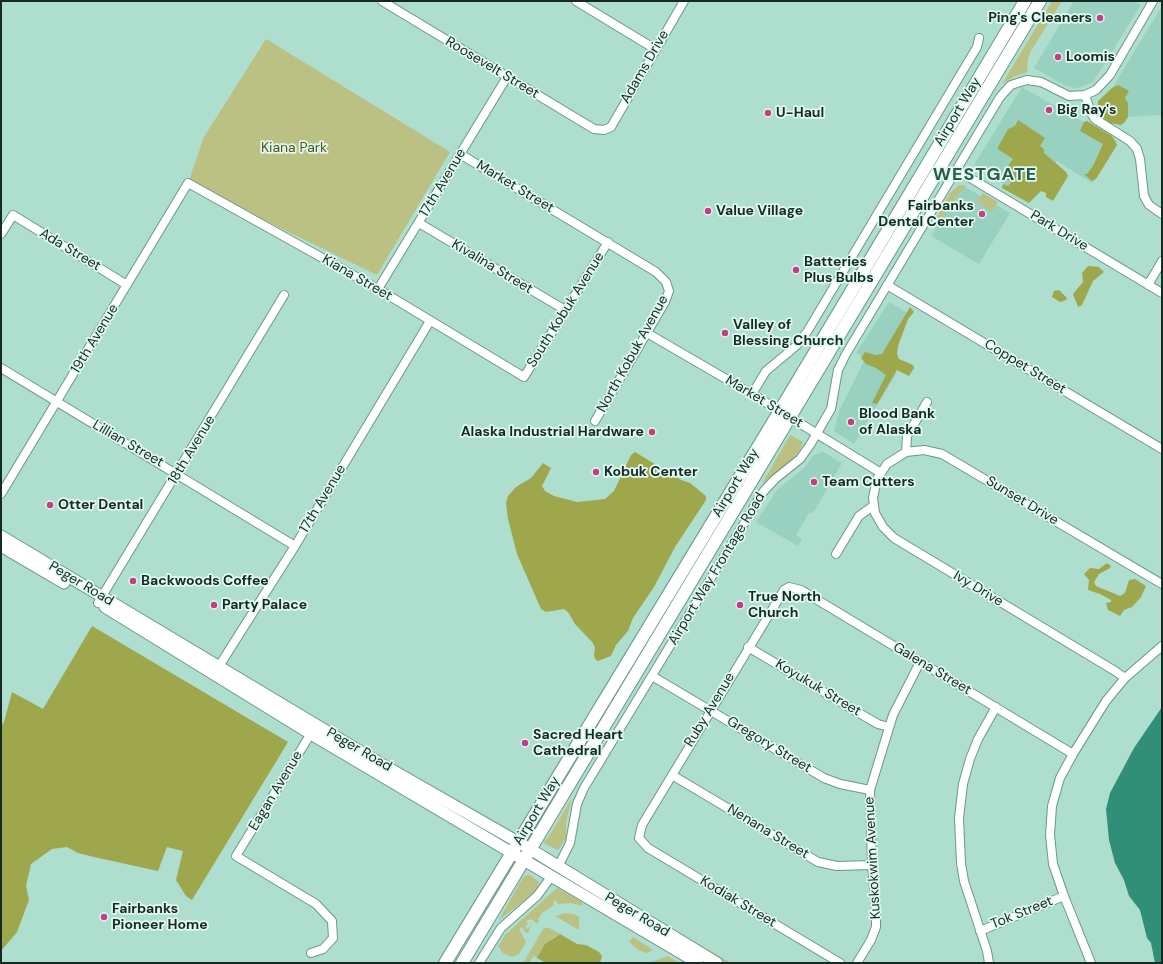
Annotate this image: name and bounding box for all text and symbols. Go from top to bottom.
place label: Ping's Cleaners [988,10,1092,26]
marker: Ping's Cleaners [1095,13,1105,23]
street label: Adams Drive [617,27,673,107]
street label: Roosevelt Street [442,33,542,103]
place label: Loomis [1066,49,1115,65]
marker: Loomis [1053,52,1063,62]
street label: Airport Way [931,75,985,149]
place label: Big Ray's [1057,102,1117,118]
place label: U-Haul [776,105,824,121]
marker: Big Ray's [1044,105,1054,115]
marker: U-Haul [763,108,773,118]
park label: Kiana Park [261,140,327,156]
street label: 17th Avenue [416,146,470,220]
street label: Market Street [473,157,557,217]
district label: WESTGATE [933,164,1037,186]
place label: Fairbanks Dental Center [878,198,974,230]
place label: Value Village [716,203,803,219]
marker: Value Village [703,206,713,216]
street label: Park Drive [1027,207,1091,255]
marker: Fairbanks Dental Center [977,209,987,219]
street label: Ada Street [36,225,104,275]
street label: Kivalina Street [448,236,536,298]
street label: South Kobuk Avenue [524,249,608,371]
street label: Kiana Street [319,251,395,305]
place label: Batteries Plus Bulbs [804,254,874,286]
marker: Batteries Plus Bulbs [791,265,801,275]
street label: North Kobuk Avenue [594,292,672,416]
street label: 19th Avenue [68,301,122,377]
place label: Valley of Blessing Church [733,317,843,350]
marker: Valley of Blessing Church [720,328,730,338]
street label: Coppet Street [981,336,1069,398]
street label: Market Street [722,372,806,432]
place label: Blood Bank of Alaska [859,406,935,438]
street label: 18th Avenue [165,412,219,488]
street label: Lillian Street [89,417,167,471]
marker: Blood Bank of Alaska [846,417,856,427]
place label: Alaska Industrial Hardware [461,424,644,440]
marker: Alaska Industrial Hardware [647,427,657,437]
street label: Airport Way [709,446,763,520]
street label: 17th Avenue [296,462,350,536]
place label: Kobuk Center [604,464,698,480]
marker: Kobuk Center [591,467,601,477]
street label: Sunset Drive [983,473,1061,529]
place label: Team Cutters [822,474,915,490]
marker: Team Cutters [809,477,819,487]
street label: Airport Way Frontage Road [665,490,769,648]
place label: Otter Dental [58,497,143,513]
marker: Otter Dental [45,500,55,510]
street label: Peger Road [46,558,116,610]
street label: Ivy Drive [950,568,1006,610]
place label: Backwoods Coffee [141,573,269,589]
marker: Backwoods Coffee [128,576,138,586]
place label: True North Church [748,589,821,622]
place label: Party Palace [222,597,307,613]
marker: Party Palace [209,600,219,610]
marker: True North Church [735,600,745,610]
street label: Galena Street [890,639,974,699]
street label: Koyukuk Street [772,656,864,720]
street label: Ruby Avenue [681,670,739,750]
street label: Gregory Street [724,713,814,777]
street label: Peger Road [323,725,395,775]
place label: Sacred Heart Cathedral [533,727,623,760]
marker: Sacred Heart Cathedral [520,738,530,748]
street label: Eagan Avenue [246,748,306,834]
street label: Airport Way [510,774,564,848]
street label: Kuskokwim Avenue [861,796,885,920]
street label: Nenana Street [724,801,812,863]
street label: Kodiak Street [697,873,779,931]
street label: Peger Road [602,889,672,941]
street label: Tok Street [989,893,1055,933]
place label: Fairbanks Pioneer Home [112,901,208,934]
marker: Fairbanks Pioneer Home [99,912,109,922]

